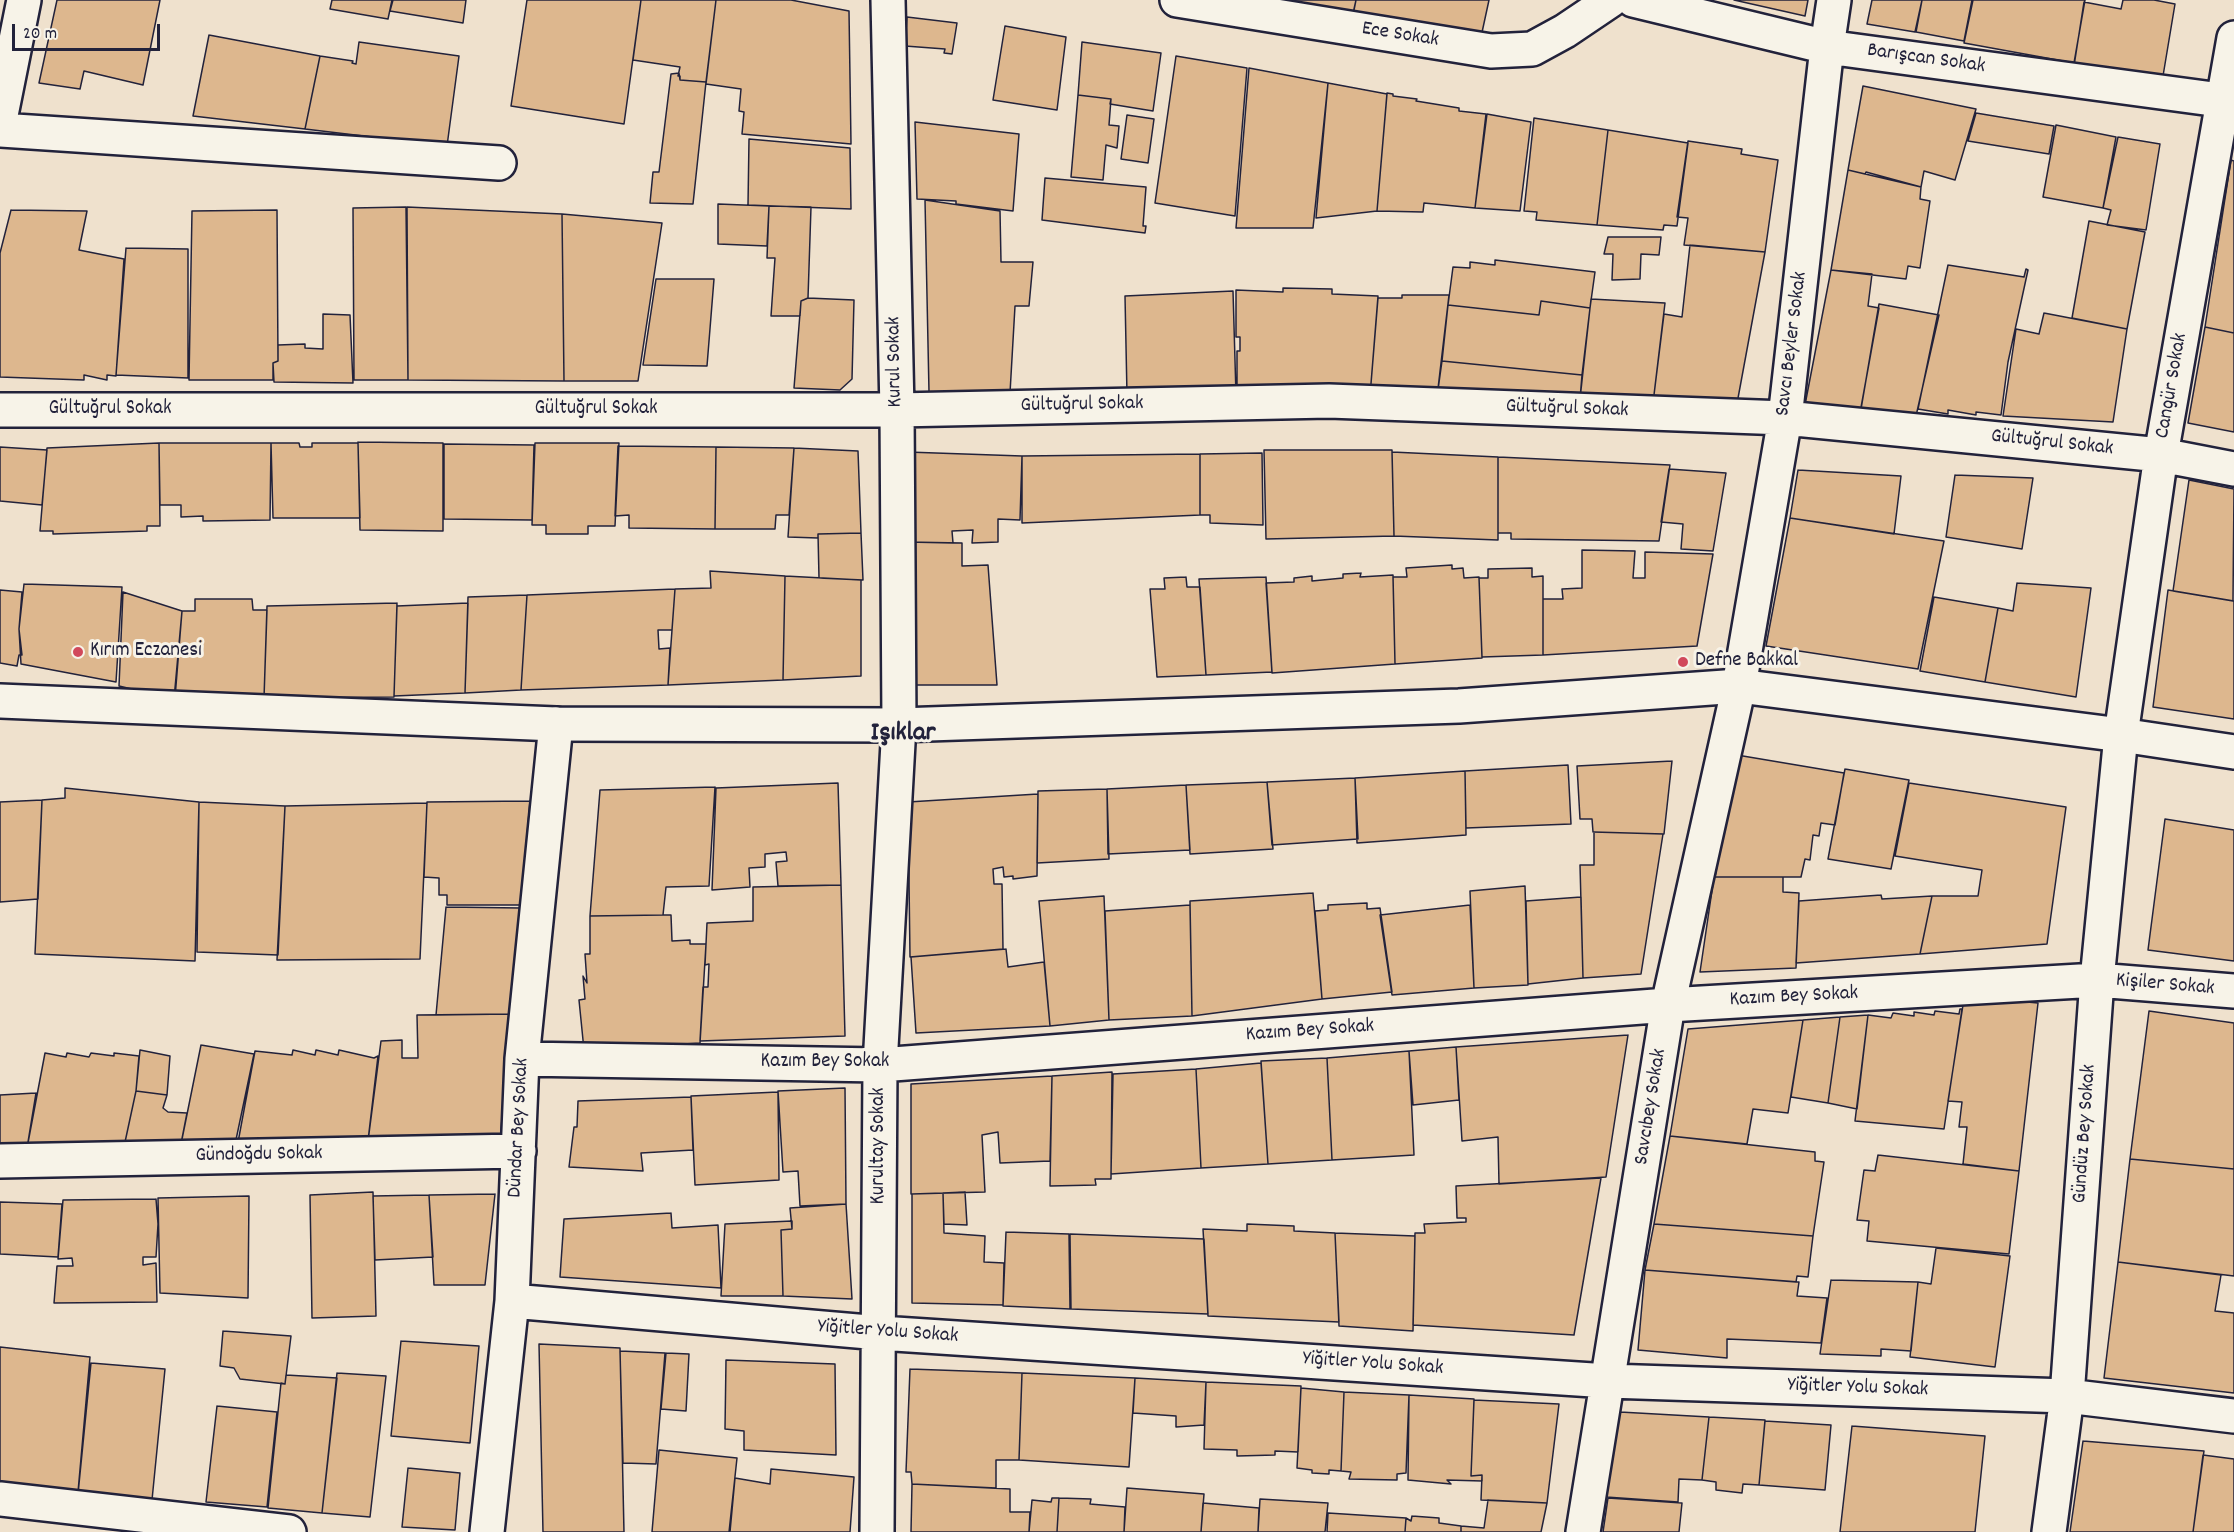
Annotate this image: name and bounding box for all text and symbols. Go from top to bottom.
scale bar [15,12,164,50]
street label: Ece Sokak [1360,17,1440,55]
text: 20 m [23,22,57,47]
street label: Barışcan Sokak [1865,39,1987,81]
street label: Savcı Beyler Sokak [1772,270,1814,418]
street label: Kurul Sokak [883,316,909,408]
street label: Cangür Sokak [2151,331,2195,441]
street label: Gültuğrul Sokak [1020,392,1144,420]
street label: Gültuğrul Sokak [1505,395,1629,425]
street label: Gültuğrul Sokak [49,397,171,423]
street label: Gültuğrul Sokak [535,397,657,423]
street label: Gültuğrul Sokak [1990,425,2114,463]
place label: Kırım Eczanesi [90,639,202,665]
marker: Kırım Eczanesi [71,645,85,659]
place label: Defne Bakkal [1695,649,1798,675]
marker: Defne Bakkal [1676,655,1690,669]
district label: Işıklar [870,719,936,751]
street label: Kişiler Sokak [2115,969,2215,1003]
street label: Kazım Bey Sokak [1729,982,1859,1014]
street label: Kazım Bey Sokak [1245,1015,1375,1049]
street label: Savcıbey Sokak [1630,1047,1674,1167]
street label: Kazım Bey Sokak [761,1050,889,1076]
street label: Dündar Bey Sokak [504,1057,536,1199]
street label: Gündüz Bey Sokak [2069,1064,2103,1204]
street label: Kurultay Sokak [867,1087,893,1205]
street label: Gündoğdu Sokak [195,1142,323,1170]
street label: Yiğitler Yolu Sokak [817,1316,959,1350]
street label: Yiğitler Yolu Sokak [1302,1348,1444,1382]
street label: Yiğitler Yolu Sokak [1787,1374,1929,1404]

